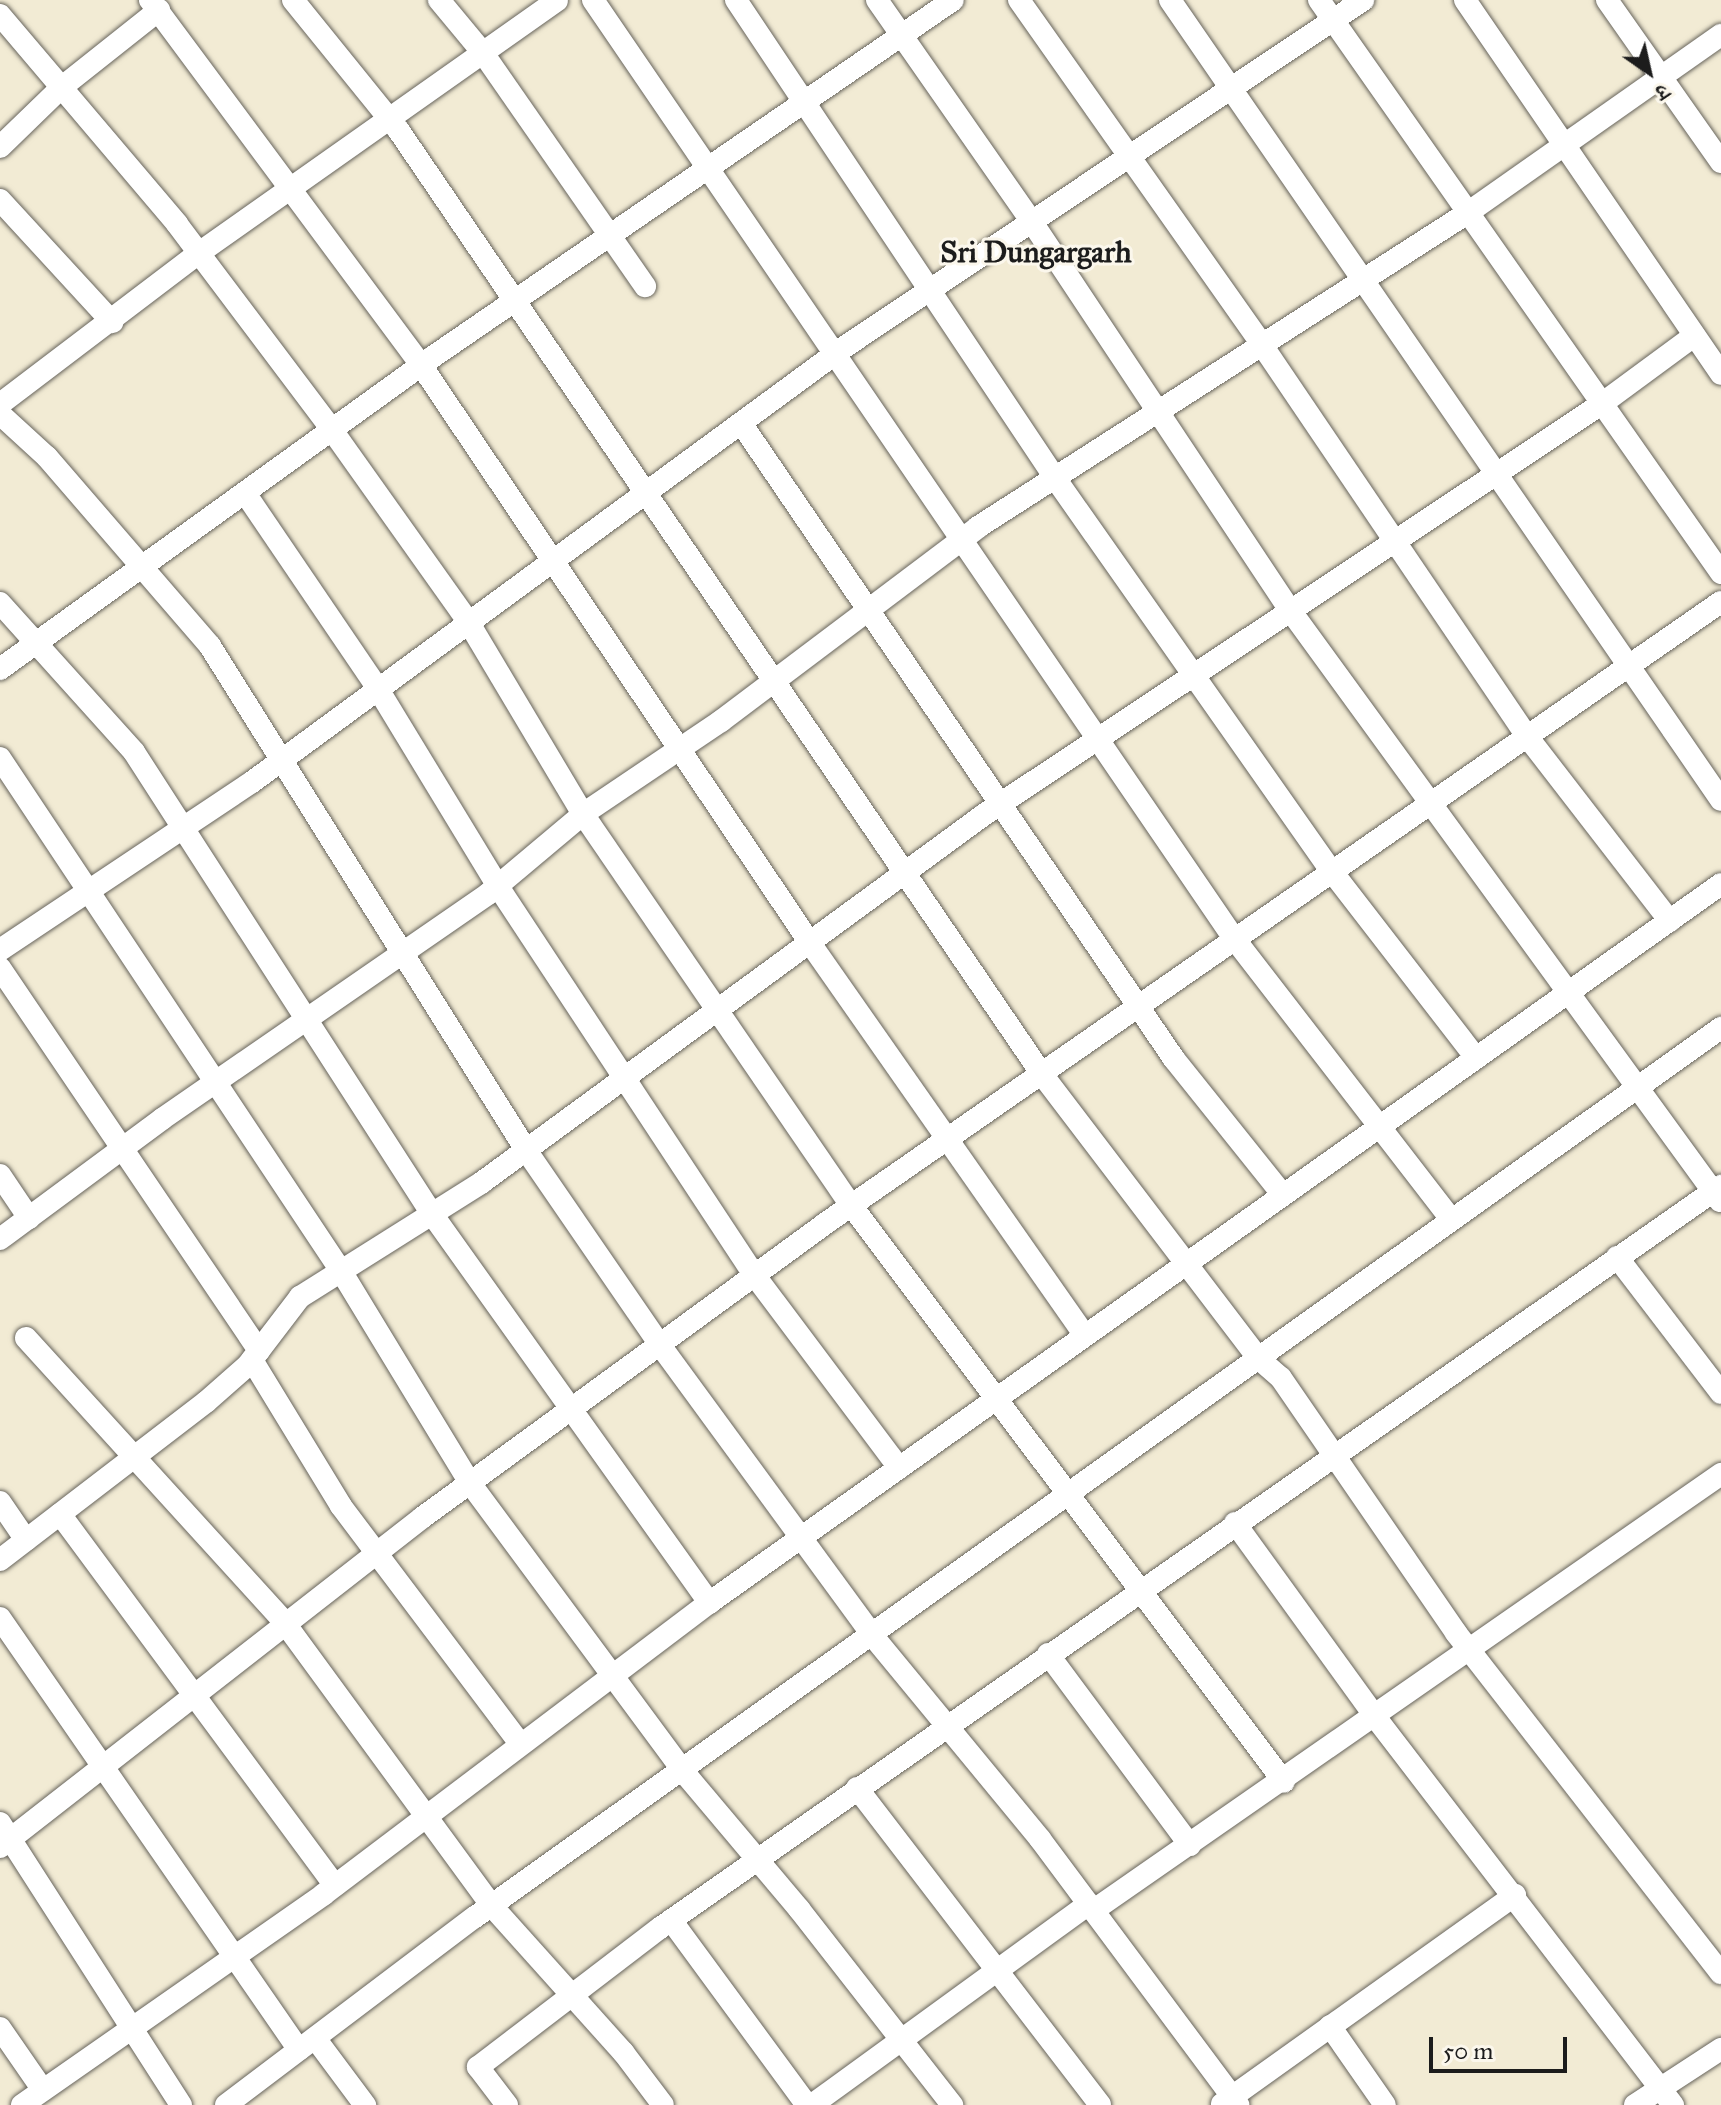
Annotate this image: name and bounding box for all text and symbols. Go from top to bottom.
north arrow [1609,32,1689,112]
text: उ [1651,78,1675,107]
district label: Sri Dungargarh [940,234,1132,270]
scale bar [1433,2021,1571,2071]
text: 50 m [1443,2036,1493,2066]

